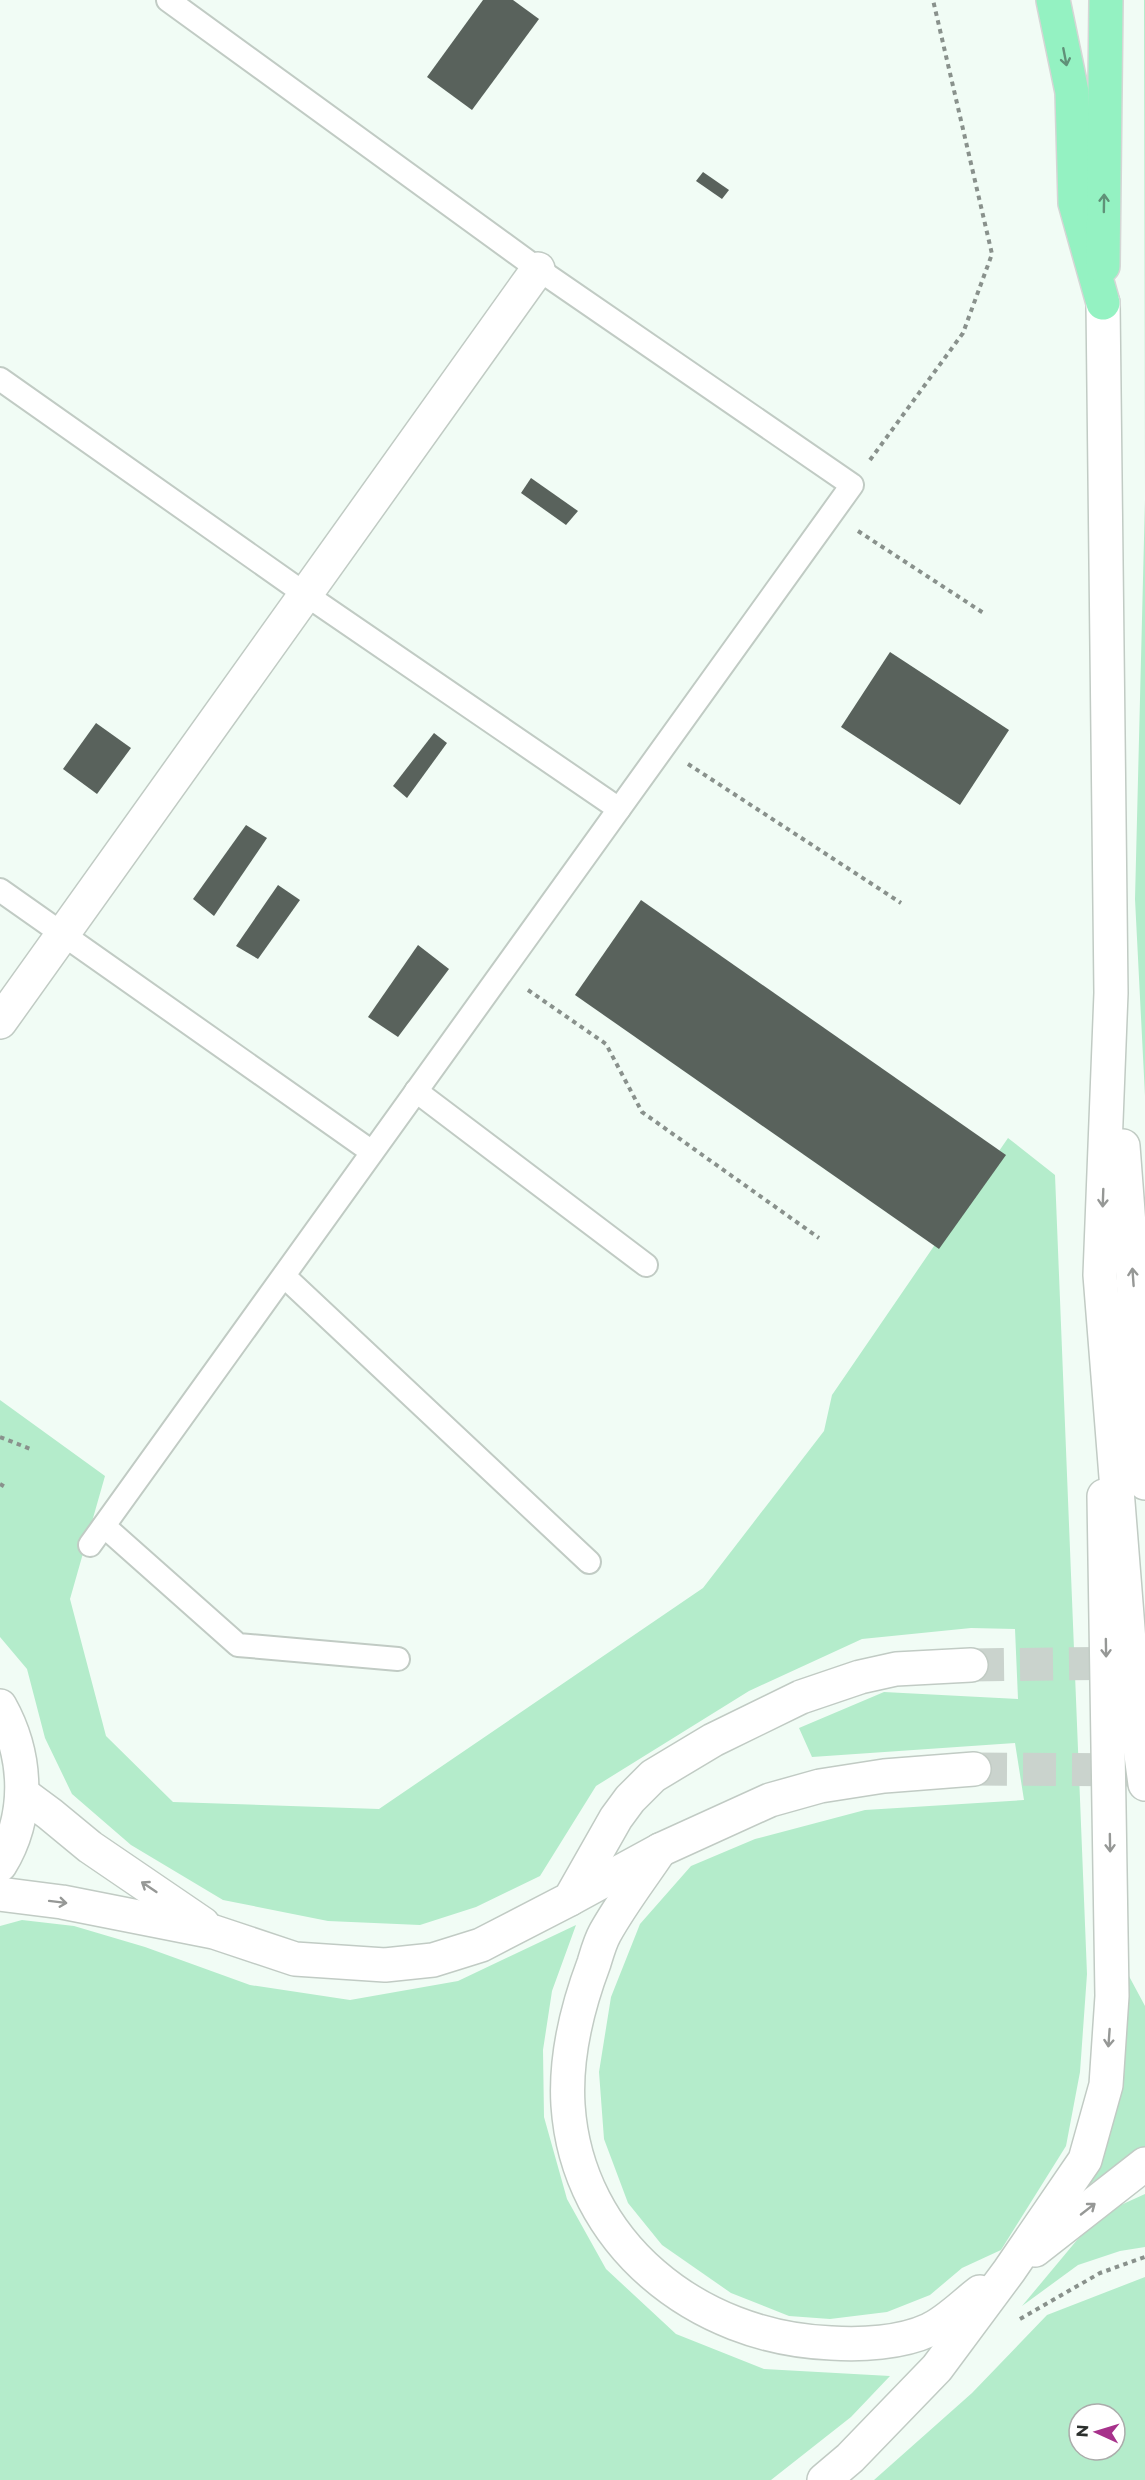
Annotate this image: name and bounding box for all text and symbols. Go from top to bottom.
one-way arrow [1060,47,1071,66]
one-way arrow [1098,193,1110,213]
one-way arrow [1098,1187,1109,1207]
one-way arrow [1128,1268,1139,1288]
one-way arrow [1101,1638,1112,1658]
one-way arrow [1104,1833,1116,1853]
one-way arrow [141,1881,157,1893]
one-way arrow [47,1896,67,1907]
one-way arrow [1103,2028,1114,2048]
one-way arrow [1080,2203,1096,2216]
north arrow [1067,2402,1127,2462]
text: N [1073,2424,1092,2438]

